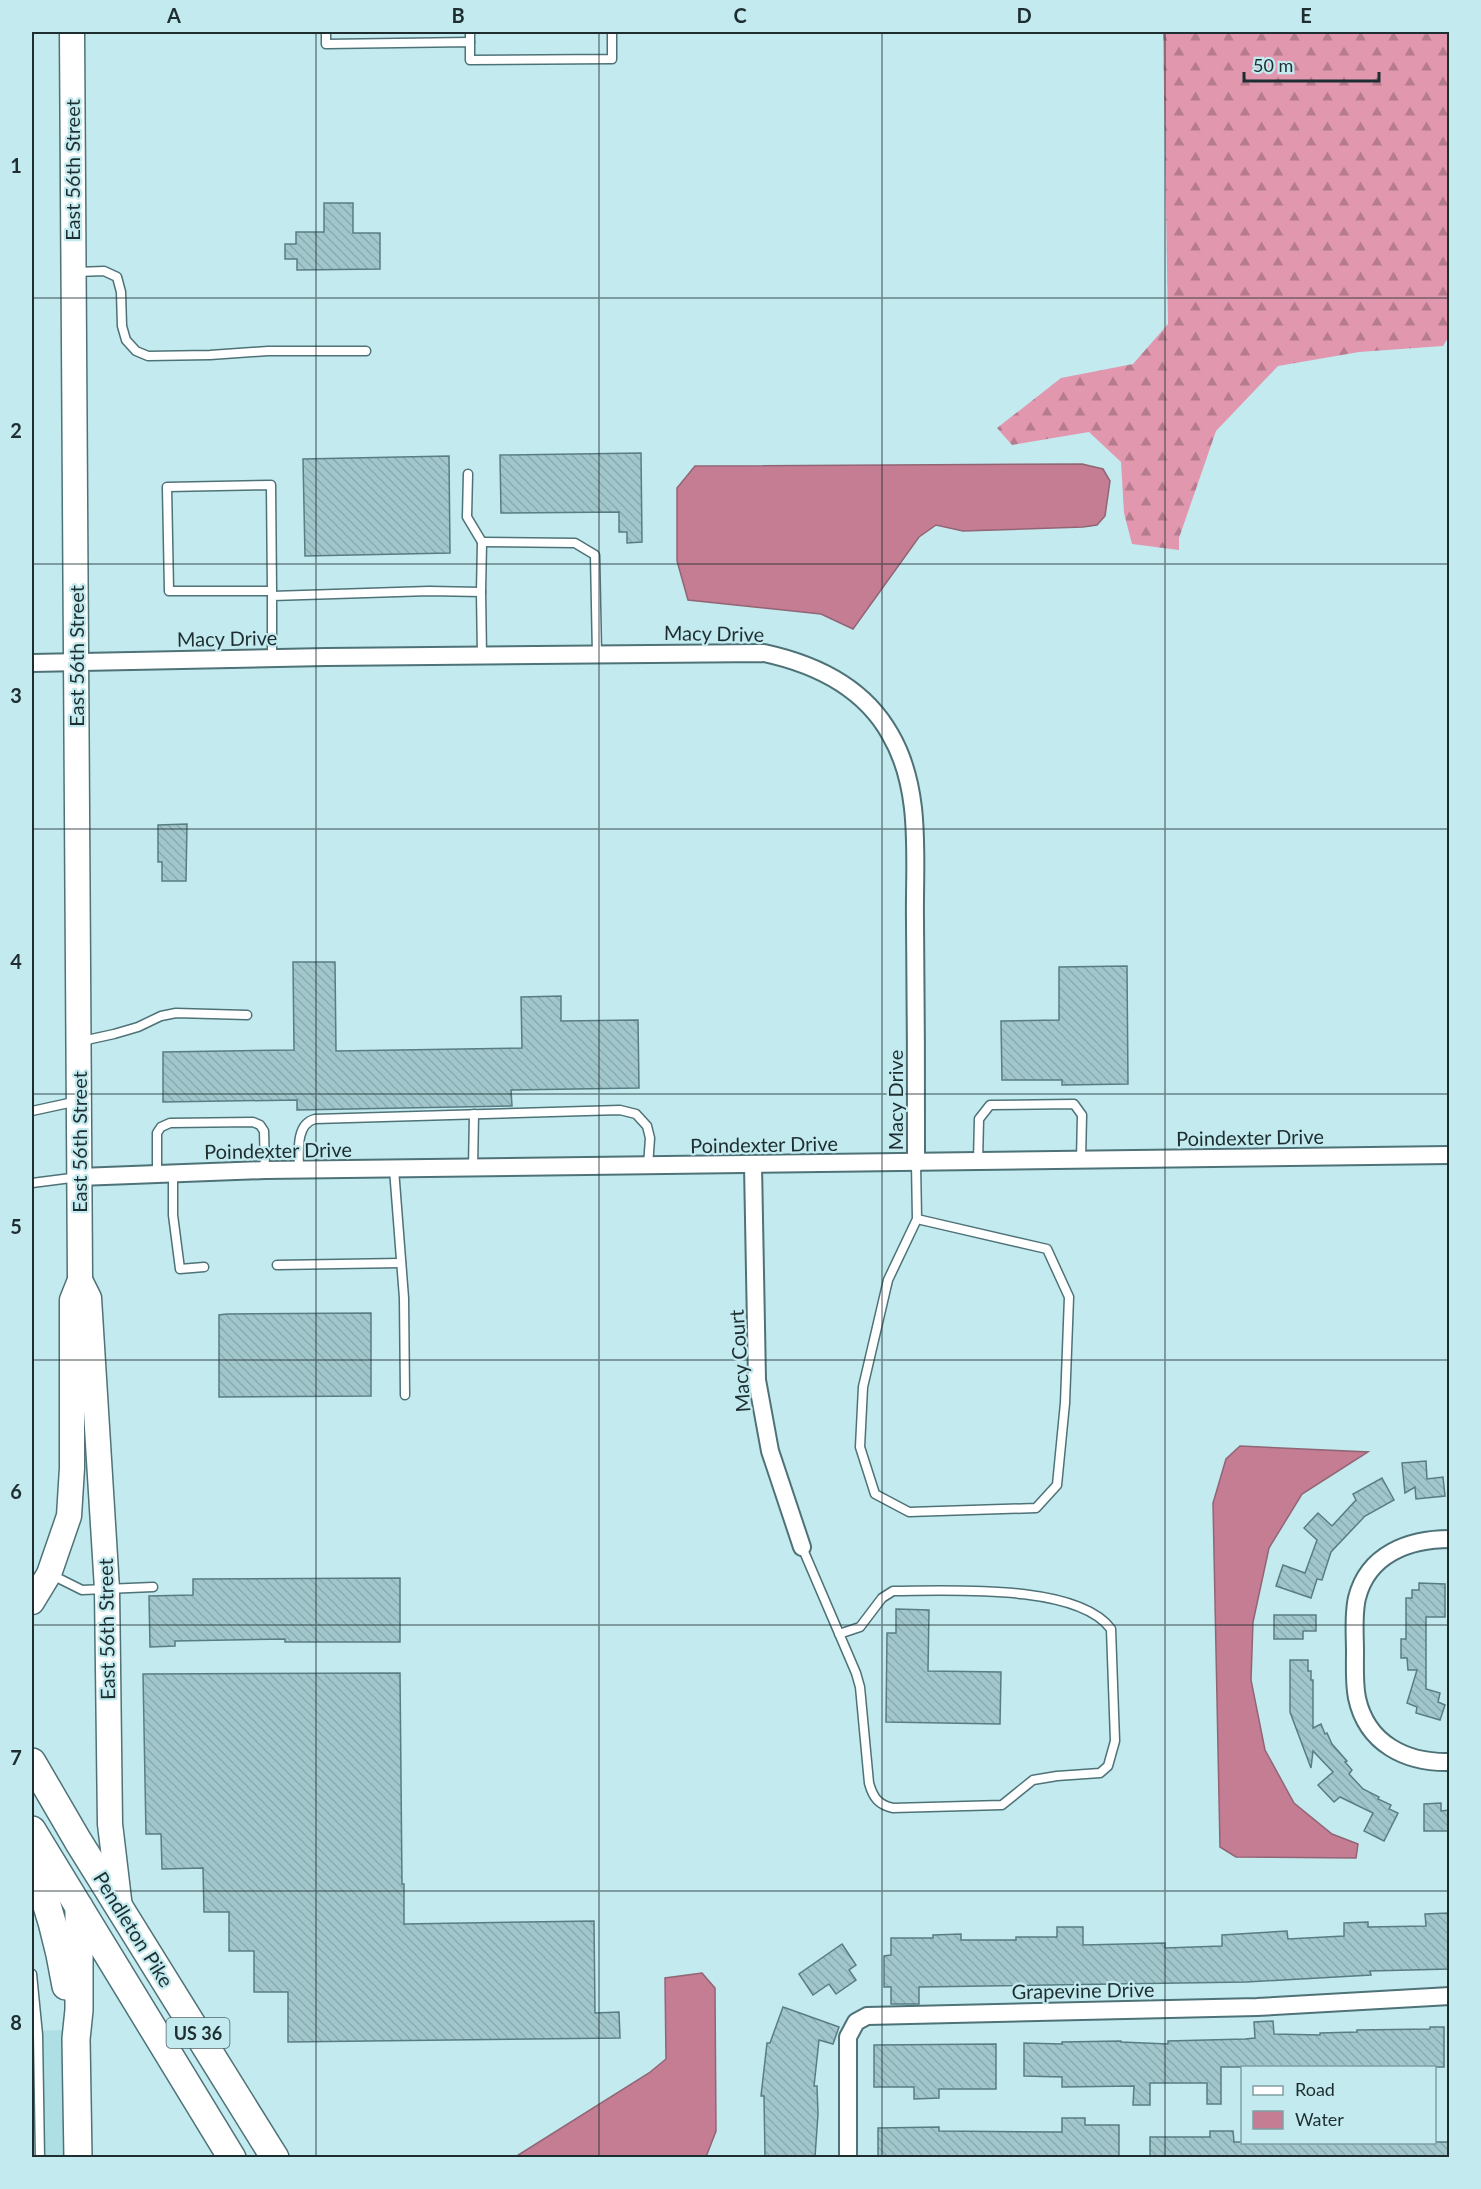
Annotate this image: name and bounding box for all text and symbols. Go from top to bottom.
text: A [166,3,181,27]
text: B [451,3,465,27]
text: C [733,3,747,27]
text: D [1016,3,1032,27]
text: E [1300,3,1312,27]
scale bar [1244,45,1379,83]
text: 50 m [1253,54,1293,76]
street label: East 56th Street [60,99,84,241]
text: 1 [10,153,22,177]
text: 2 [10,418,22,442]
street label: East 56th Street [64,585,88,727]
street label: Macy Drive [664,620,764,646]
street label: Macy Drive [177,625,277,651]
text: 3 [10,683,22,707]
text: 4 [10,949,22,973]
street label: Macy Drive [883,1050,907,1150]
street label: East 56th Street [67,1071,91,1213]
street label: Poindexter Drive [1176,1124,1324,1150]
street label: Poindexter Drive [690,1131,838,1157]
street label: Poindexter Drive [204,1137,352,1163]
text: 5 [10,1214,22,1238]
street label: Macy Court [723,1309,755,1413]
text: 6 [10,1479,22,1503]
street label: East 56th Street [93,1558,119,1700]
text: 7 [10,1745,22,1769]
street label: Pendleton Pike [89,1867,179,1991]
street label: Grapevine Drive [1011,1977,1155,2003]
text: 8 [10,2010,22,2034]
road number: US 36 [166,2018,230,2048]
legend [1241,2066,1436,2144]
text: Road [1295,2078,1335,2100]
text: Water [1295,2108,1344,2130]

